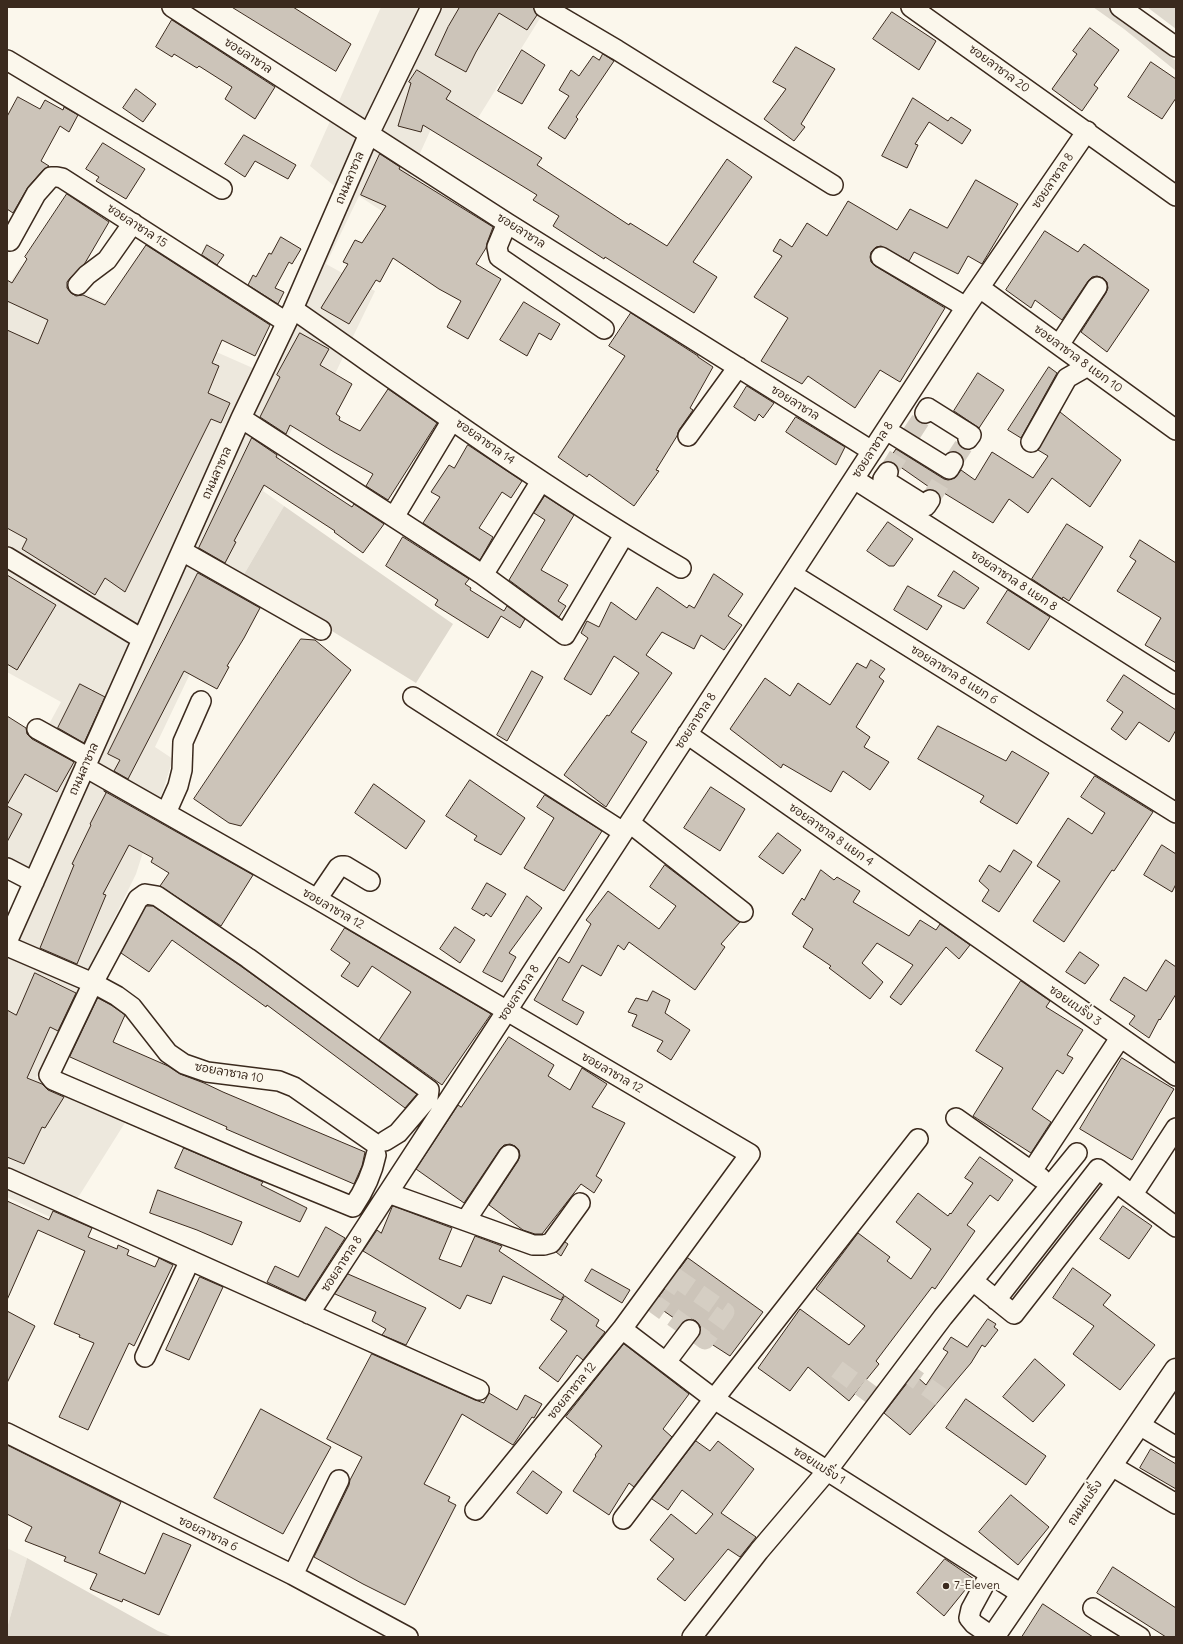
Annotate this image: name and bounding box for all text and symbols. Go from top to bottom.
street label: ซอยลาซาล [221,35,275,77]
street label: ซอยลาซาล 20 [966,42,1032,96]
street label: ถนนลาซาล [332,149,368,207]
street label: ซอยลาซาล 8 [1029,150,1077,212]
street label: ซอยลาซาล 15 [104,201,170,251]
street label: ซอยลาซาล [494,210,548,252]
street label: ซอยลาซาล 8 แยก 10 [1031,322,1125,396]
street label: ซอยลาซาล [768,382,822,424]
street label: ซอยลาซาล 14 [453,416,517,468]
street label: ซอยลาซาล 8 [849,419,897,481]
street label: ถนนลาซาล [199,445,235,501]
street label: ซอยลาซาล 8 แยก 8 [968,548,1060,614]
street label: ซอยลาซาล 8 แยก 6 [908,642,1000,708]
street label: ซอยลาซาล 8 [672,690,720,752]
street label: ถนนลาซาล [66,741,102,797]
street label: ซอยลาซาล 8 แยก 4 [786,800,876,870]
street label: ซอยลาซาล 12 [300,886,366,932]
street label: ซอยลาซาล 8 [495,962,543,1024]
street label: ซอยแบริ่ง 3 [1046,983,1104,1029]
street label: ซอยลาซาล 12 [579,1050,645,1096]
street label: ซอยลาซาล 10 [193,1060,265,1086]
street label: ซอยลาซาล 8 [318,1233,366,1295]
street label: ซอยลาซาล 12 [545,1360,599,1422]
street label: ซอยแบริ่ง 1 [790,1444,848,1488]
street label: ถนนแบริ่ง [1065,1478,1105,1528]
street label: ซอยลาซาล 6 [176,1513,240,1555]
place label: 7-Eleven [954,1579,1000,1593]
marker: 7-Eleven [941,1581,951,1591]

